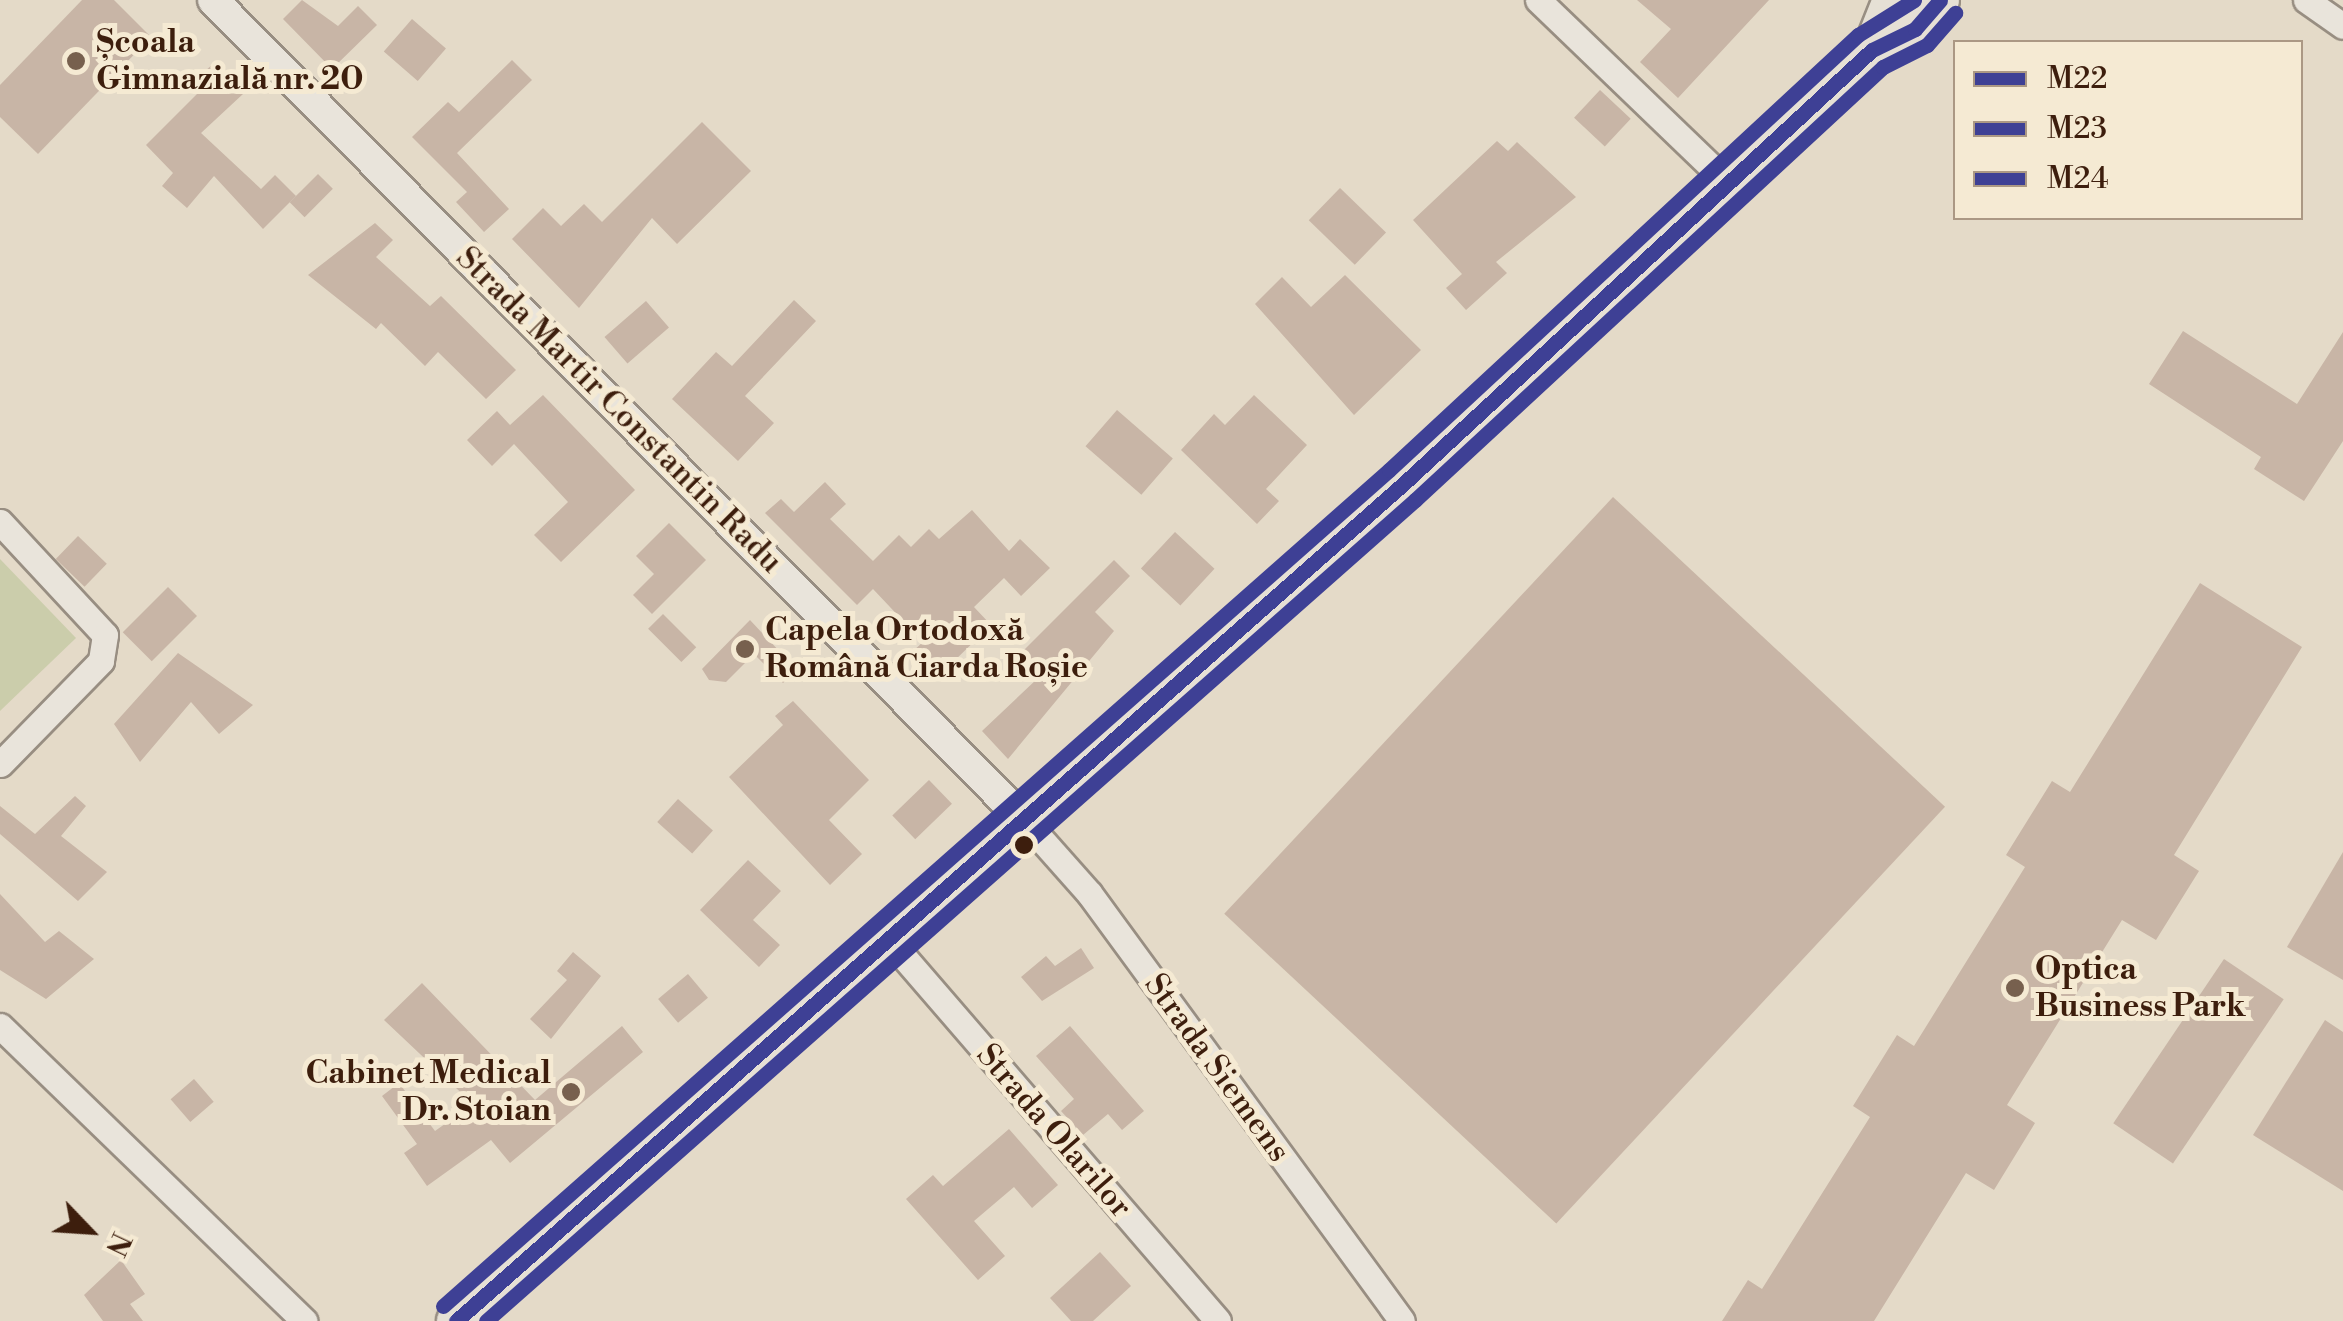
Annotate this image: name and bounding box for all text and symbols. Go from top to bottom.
place label: Școala Gimnazială nr. 20 [96,24,364,99]
legend [1953,40,2303,220]
marker: Școala Gimnazială nr. 20 [65,50,87,72]
text: M22 [2047,60,2108,98]
text: M23 [2047,110,2107,148]
text: M24 [2047,160,2109,198]
street label: Strada Martir Constantin Radu [448,239,790,581]
place label: Capela Ortodoxă Română Ciarda Roșie [765,612,1088,687]
marker: Capela Ortodoxă Română Ciarda Roșie [734,638,756,660]
unlabelled marker [1014,835,1034,855]
place label: Optica Business Park [2035,951,2246,1026]
street label: Strada Siemens [1136,967,1298,1169]
marker: Optica Business Park [2004,977,2026,999]
street label: Strada Olarilor [968,1036,1140,1226]
place label: Cabinet Medical Dr. Stoian [306,1055,551,1130]
marker: Cabinet Medical Dr. Stoian [560,1081,582,1103]
north arrow [40,1181,140,1281]
text: N [97,1226,138,1261]

